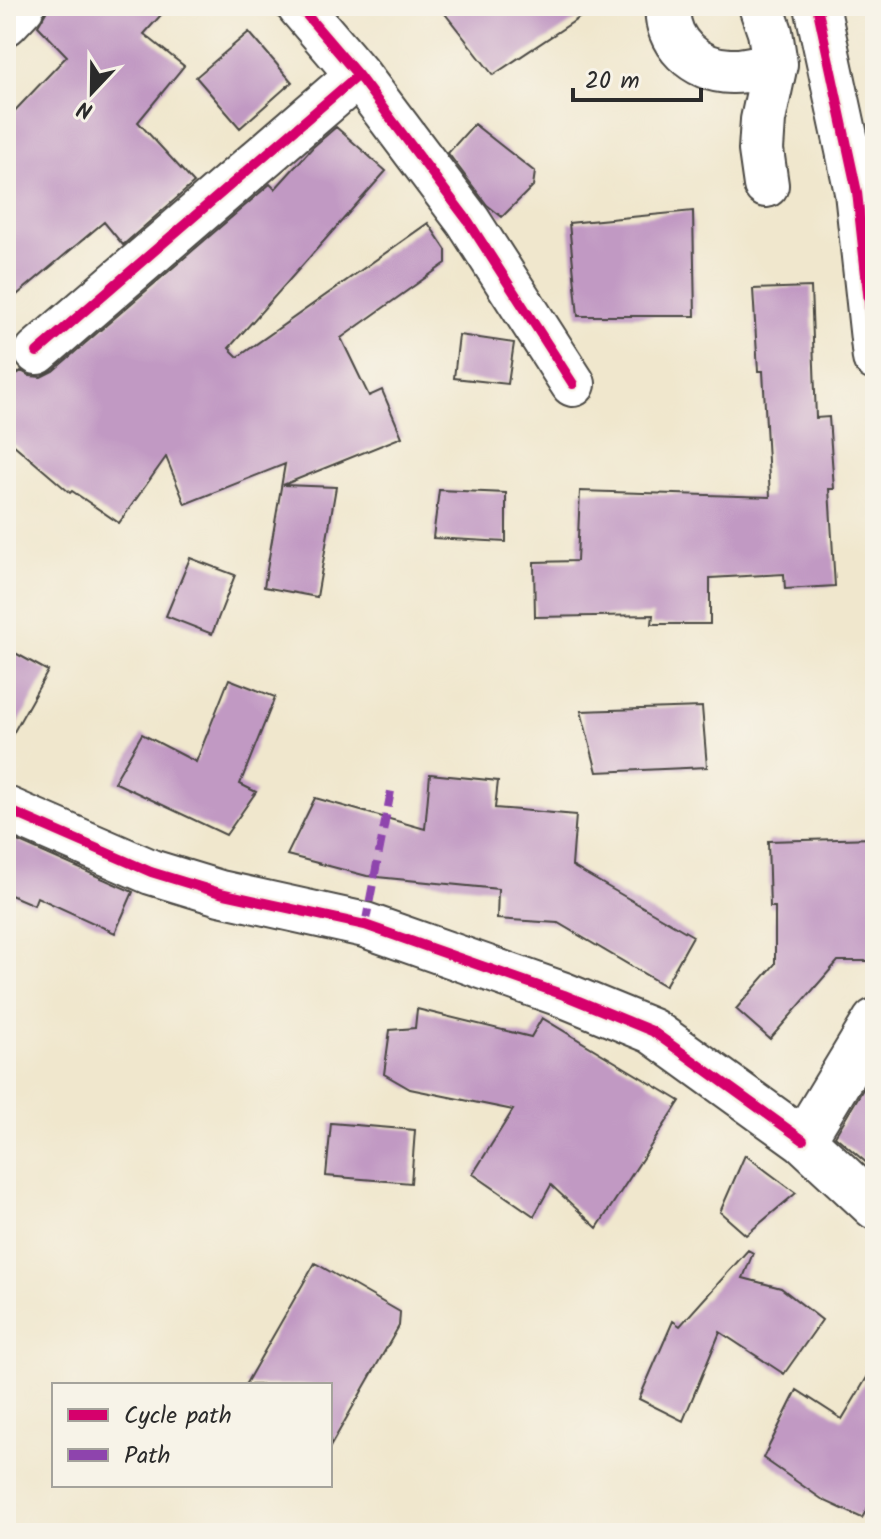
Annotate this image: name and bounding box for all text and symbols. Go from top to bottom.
north arrow [52,52,132,132]
scale bar [573,52,701,102]
text: 20 m [585,62,640,101]
text: N [72,89,98,127]
legend [52,1383,332,1487]
text: Cycle path [124,1397,232,1436]
text: Path [124,1437,170,1476]

